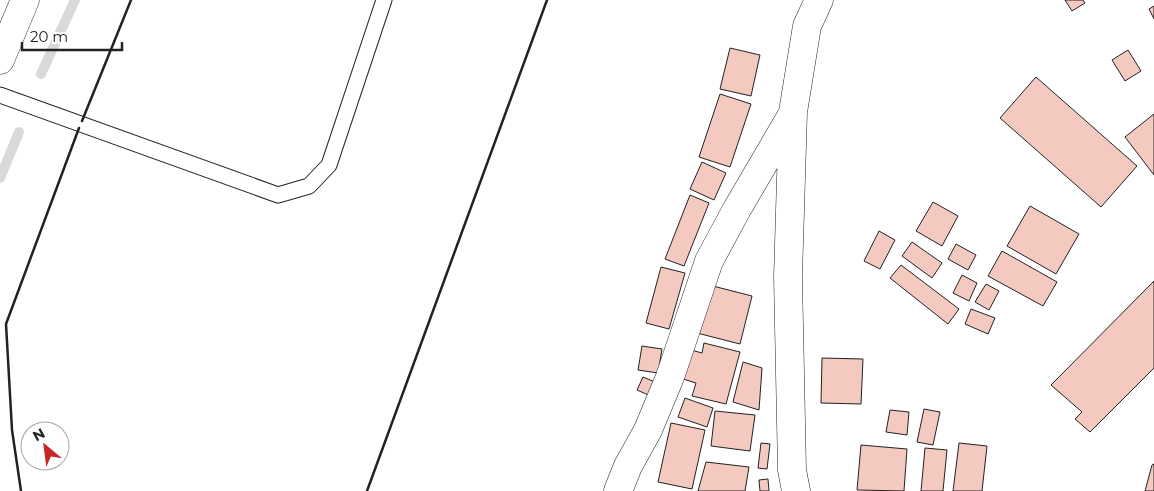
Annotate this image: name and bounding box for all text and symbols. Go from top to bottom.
scale bar [22,20,122,52]
text: 20 m [30,27,68,46]
north arrow [20,421,70,471]
text: N [29,424,48,445]

